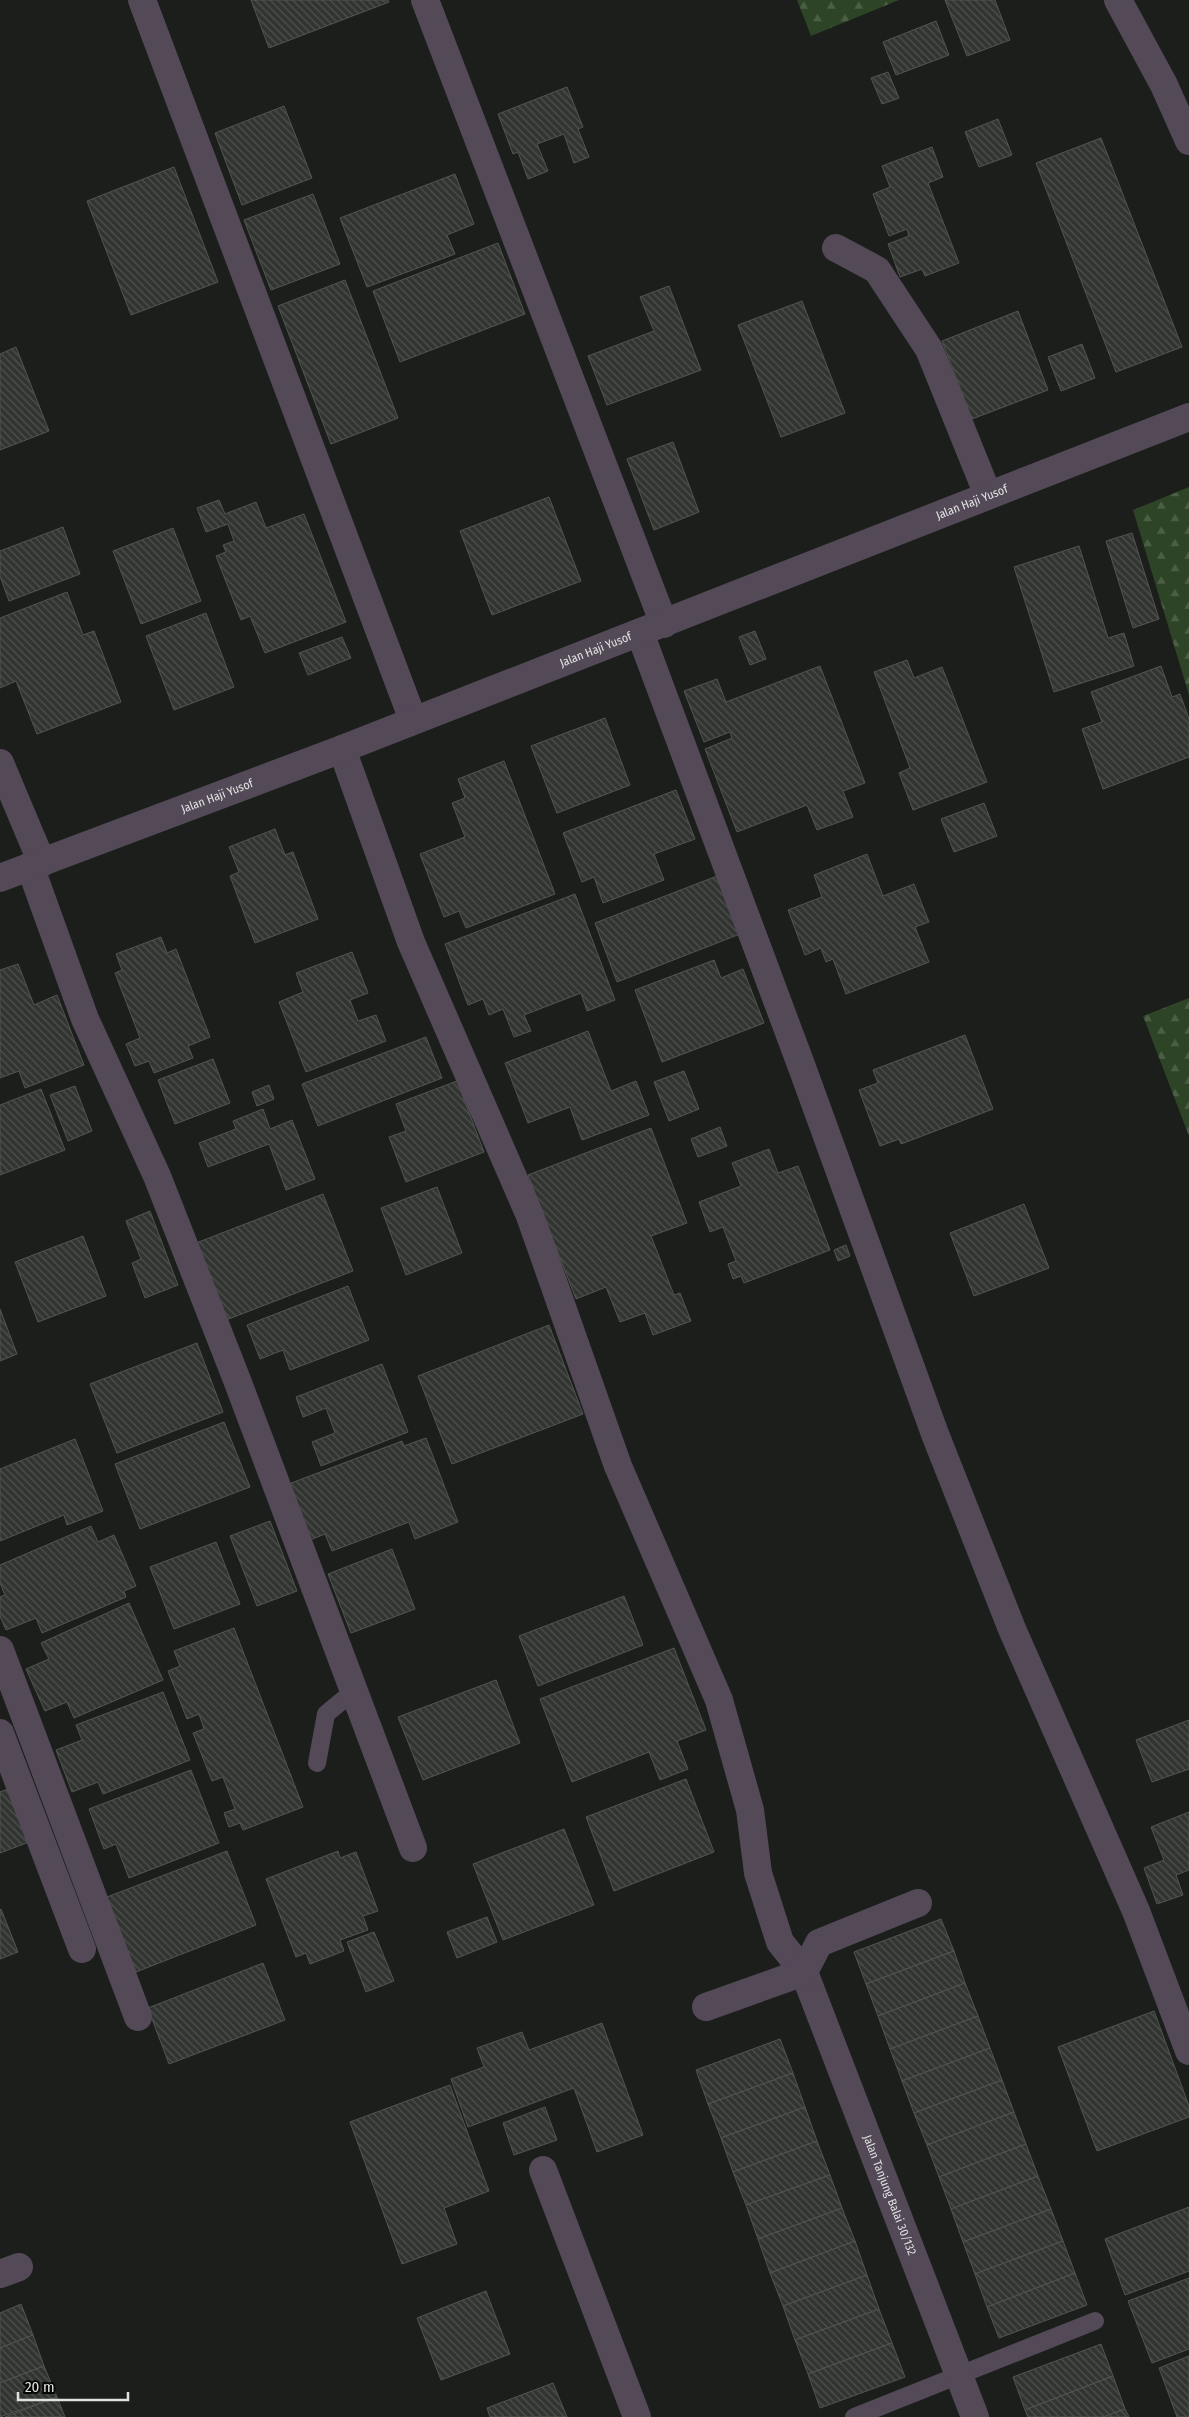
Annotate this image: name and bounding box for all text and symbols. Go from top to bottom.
street label: Jalan Haji Yusof [934,481,1011,523]
street label: Jalan Haji Yusof [558,629,635,670]
street label: Jalan Haji Yusof [179,776,256,816]
street label: Jalan Tanjung Balai 30/132 [860,2133,919,2257]
scale bar [18,2370,128,2402]
text: 20 m [25,2378,55,2396]

